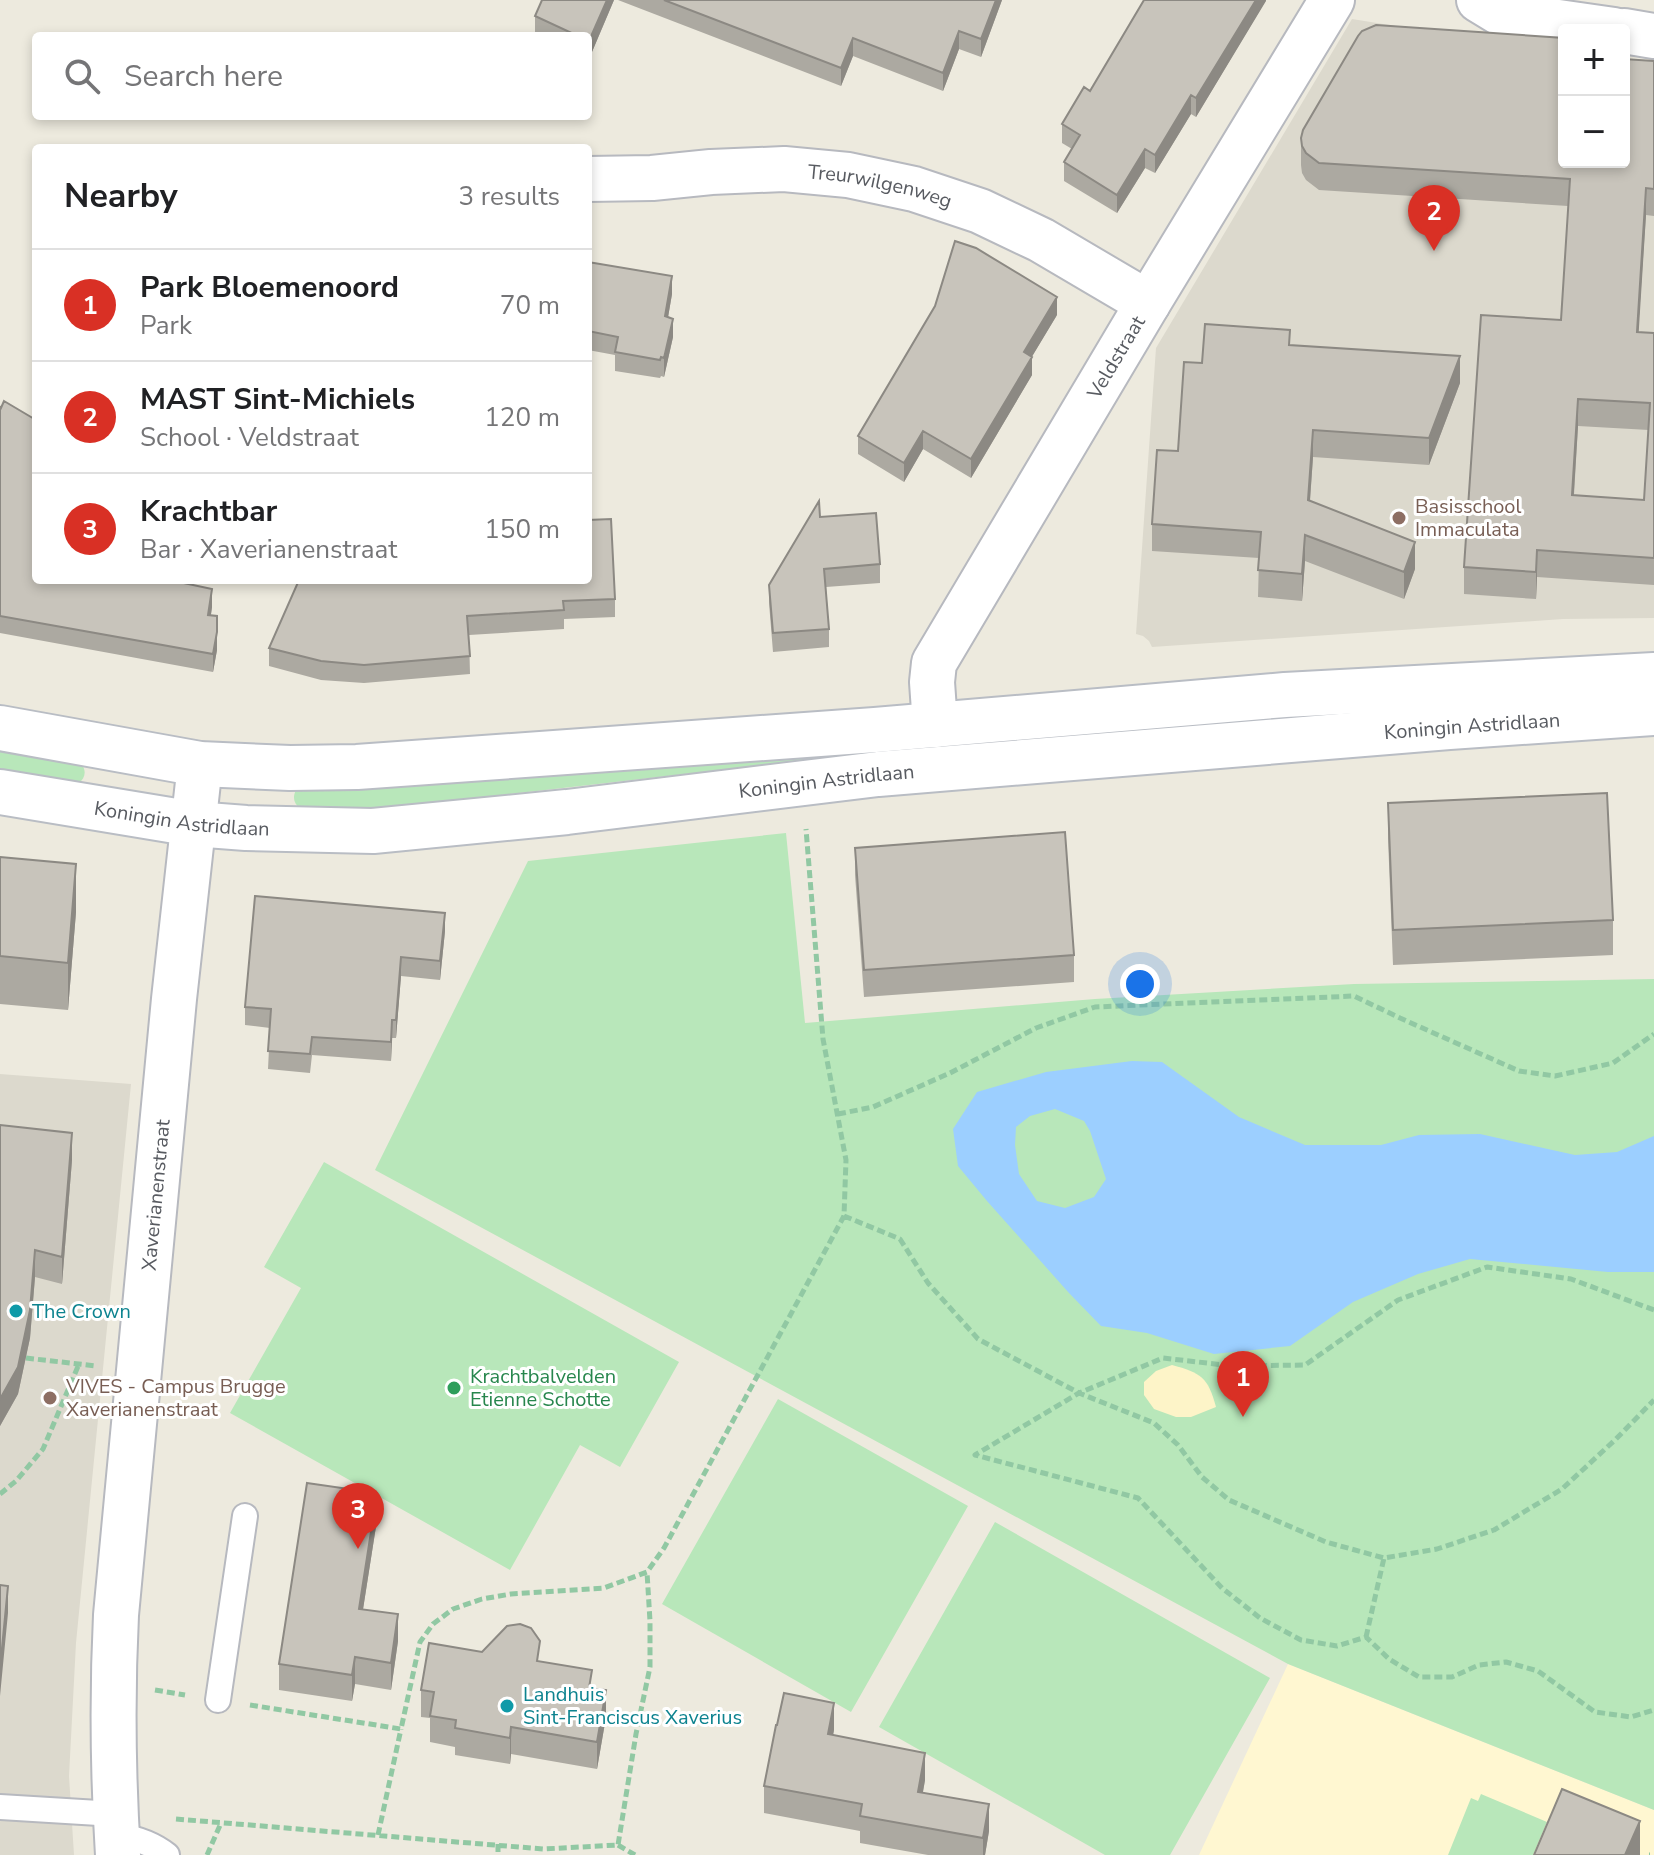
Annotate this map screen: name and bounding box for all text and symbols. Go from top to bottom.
map controls [1558,24,1630,168]
button: + [1558,24,1630,96]
search box [32,32,592,120]
icon: search [60,54,104,98]
text: Search here [124,56,283,97]
button: − [1558,96,1630,168]
street label: Treurwilgenweg [807,158,956,215]
text: Nearby [64,173,178,219]
text: 3 results [459,179,560,214]
pin: 2 [1408,185,1460,251]
text: Park Bloemenoord [140,267,399,308]
text: 1 [82,288,98,323]
text: 70 m [500,288,560,323]
text: Park [140,308,192,343]
street label: Veldstraat [1080,310,1152,405]
text: MAST Sint-Michiels [140,379,415,420]
text: 2 [82,400,98,435]
text: 120 m [484,400,560,435]
text: School · Veldstraat [140,420,359,455]
text: Krachtbar [140,491,277,532]
place label: Basisschool Immaculata [1415,493,1521,543]
marker: Basisschool Immaculata [1390,509,1408,527]
text: 3 [82,512,98,547]
text: 150 m [484,512,560,547]
text: Bar · Xaverianenstraat [140,532,397,567]
street label: Koningin Astridlaan [1383,706,1561,746]
street label: Koningin Astridlaan [737,758,915,805]
street label: Koningin Astridlaan [92,795,270,843]
your location [1120,964,1160,1004]
street label: Xaverianenstraat [135,1117,177,1272]
place label: The Crown [32,1298,131,1325]
marker: The Crown [7,1302,25,1320]
pin: 1 [1217,1351,1269,1417]
place label: Krachtbalvelden Etienne Schotte [470,1363,616,1413]
place label: VIVES - Campus Brugge Xaverianenstraat [65,1373,286,1423]
marker: Krachtbalvelden Etienne Schotte [445,1379,463,1397]
marker: VIVES - Campus Brugge Xaverianenstraat [41,1389,59,1407]
pin: 3 [332,1483,384,1549]
place label: Landhuis Sint-Franciscus Xaverius [523,1681,742,1731]
marker: Landhuis Sint-Franciscus Xaverius [498,1697,516,1715]

